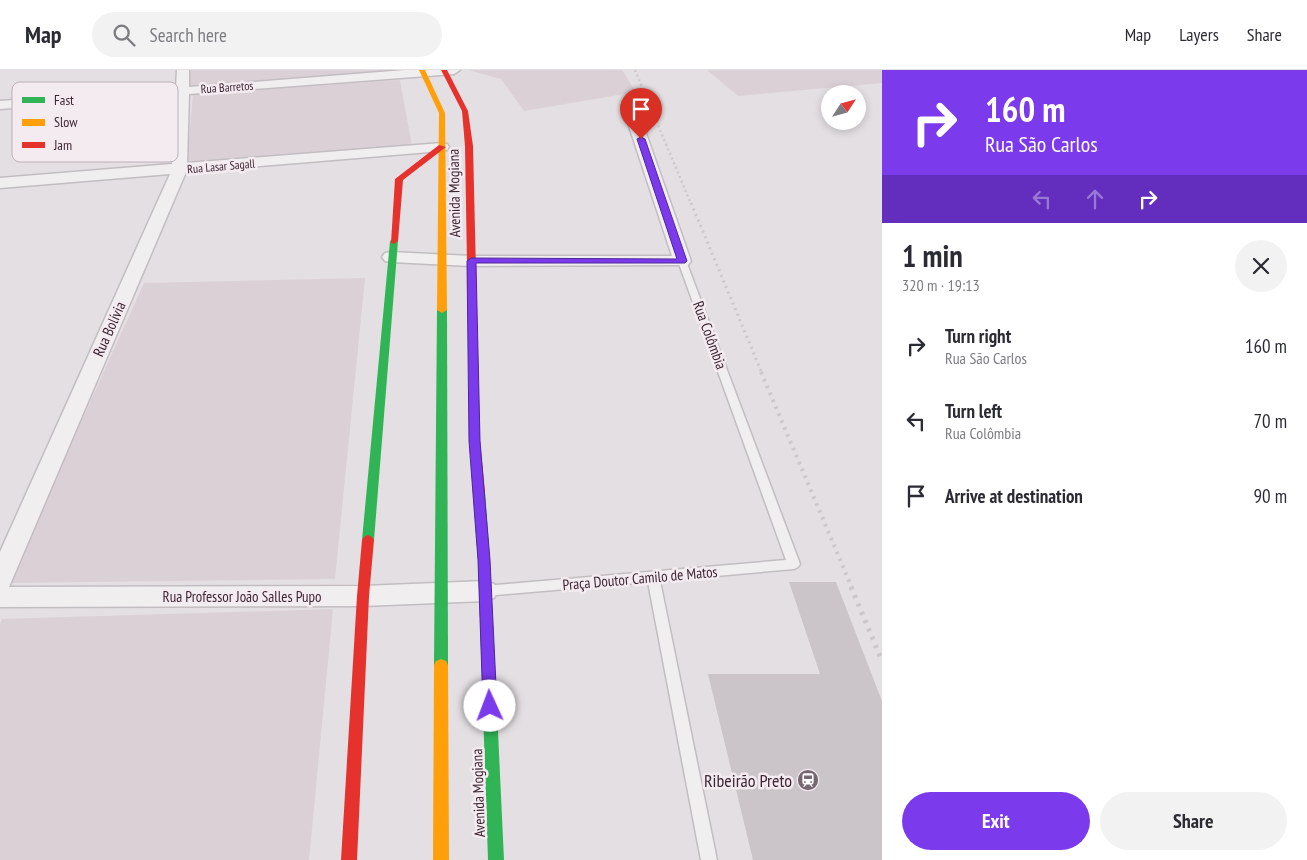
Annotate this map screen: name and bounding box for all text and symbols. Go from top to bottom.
search box [92,12,442,57]
text: Map [25,19,62,50]
icon: search [110,21,138,49]
text: Search here [150,23,227,47]
text: Map [1125,23,1151,46]
text: Layers [1179,23,1219,46]
text: Share [1247,23,1282,46]
street label: Rua Barretos [200,78,254,96]
legend [12,82,178,162]
north arrow [821,85,866,130]
map controls [821,85,866,130]
text: 160 m [985,86,1066,132]
pin [620,88,662,139]
icon: right [902,90,967,155]
text: Fast [54,91,74,109]
icon: arrive [627,95,655,123]
text: Slow [54,113,78,131]
text: Rua São Carlos [985,130,1098,158]
text: Jam [53,136,72,154]
street label: Avenida Mogiana [444,149,464,237]
street label: Rua Lasar Sagall [186,156,256,176]
icon: left [1028,185,1056,213]
icon: ahead [1081,185,1109,213]
icon: right [1134,185,1162,213]
text: 1 min [902,236,963,275]
button: close [1235,240,1287,292]
text: 320 m · 19:13 [902,275,980,295]
street label: Rua Colômbia [689,298,731,372]
street label: Rua Bolívia [88,299,130,359]
text: Turn right [945,324,1011,348]
icon: right [902,332,930,360]
text: 160 m [1245,334,1287,358]
text: Rua São Carlos [945,348,1027,368]
text: Turn left [945,399,1002,423]
icon: left [902,407,930,435]
text: 70 m [1254,409,1287,433]
text: Rua Colômbia [945,423,1021,443]
icon: arrive [902,482,930,510]
text: Arrive at destination [945,484,1083,508]
text: 90 m [1254,484,1287,508]
street label: Praça Doutor Camilo de Matos [562,562,718,594]
street label: Rua Professor João Salles Pupo [162,587,322,606]
position arrow [463,679,515,731]
street label: Avenida Mogiana [467,748,489,838]
station icon: Ribeirão Preto [796,768,820,792]
place label: Ribeirão Preto [704,769,792,792]
button: Exit [902,792,1090,850]
button: Share [1100,792,1287,850]

